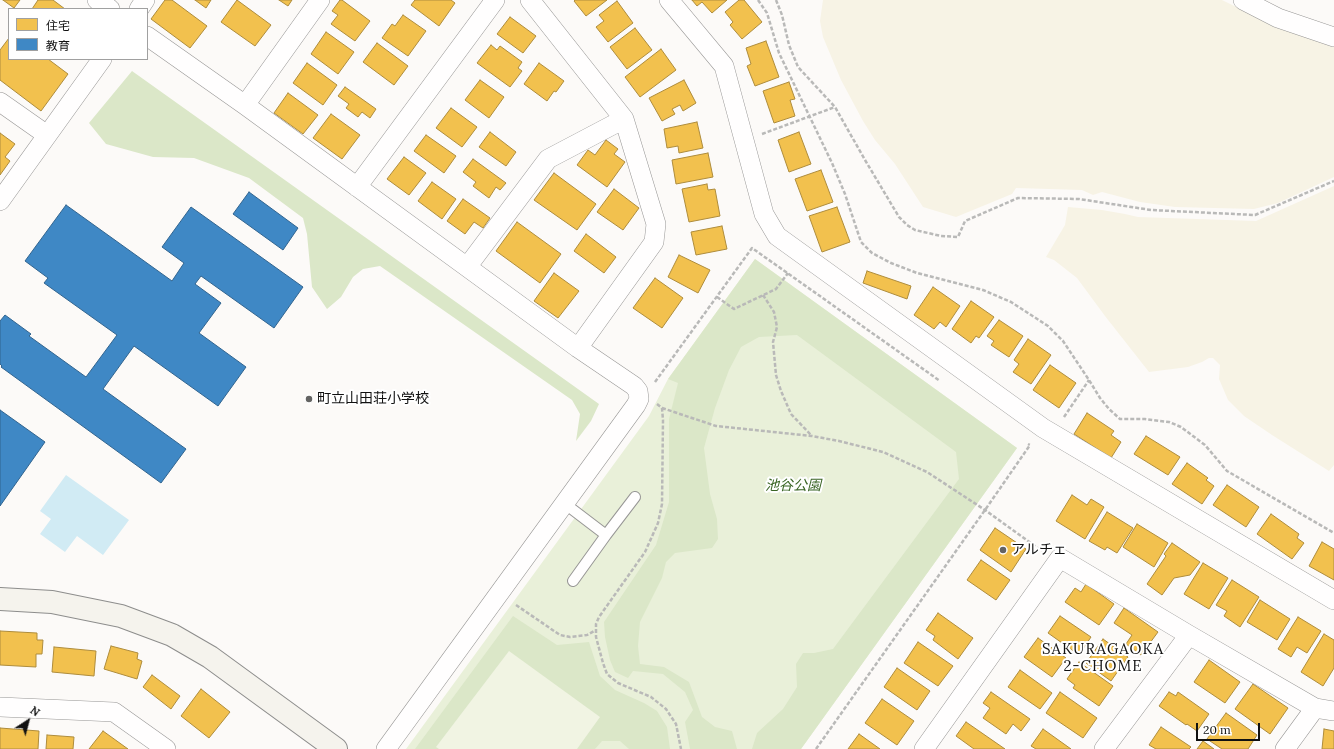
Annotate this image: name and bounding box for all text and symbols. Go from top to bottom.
legend [8,8,148,60]
text: 住宅 [46,18,70,33]
text: 教育 [46,38,70,53]
place label: 町立山田荘小学校 [317,391,429,407]
marker: 町立山田荘小学校 [304,394,314,404]
park label: 池谷公園 [765,478,821,494]
place label: アルチェ [1011,542,1067,558]
marker: アルチェ [998,545,1008,555]
district label: SAKURAGAOKA 2-CHOME [1042,641,1164,676]
north arrow [8,701,48,741]
text: N [27,703,43,719]
scale bar [1198,715,1262,741]
text: 20 m [1203,722,1231,737]

